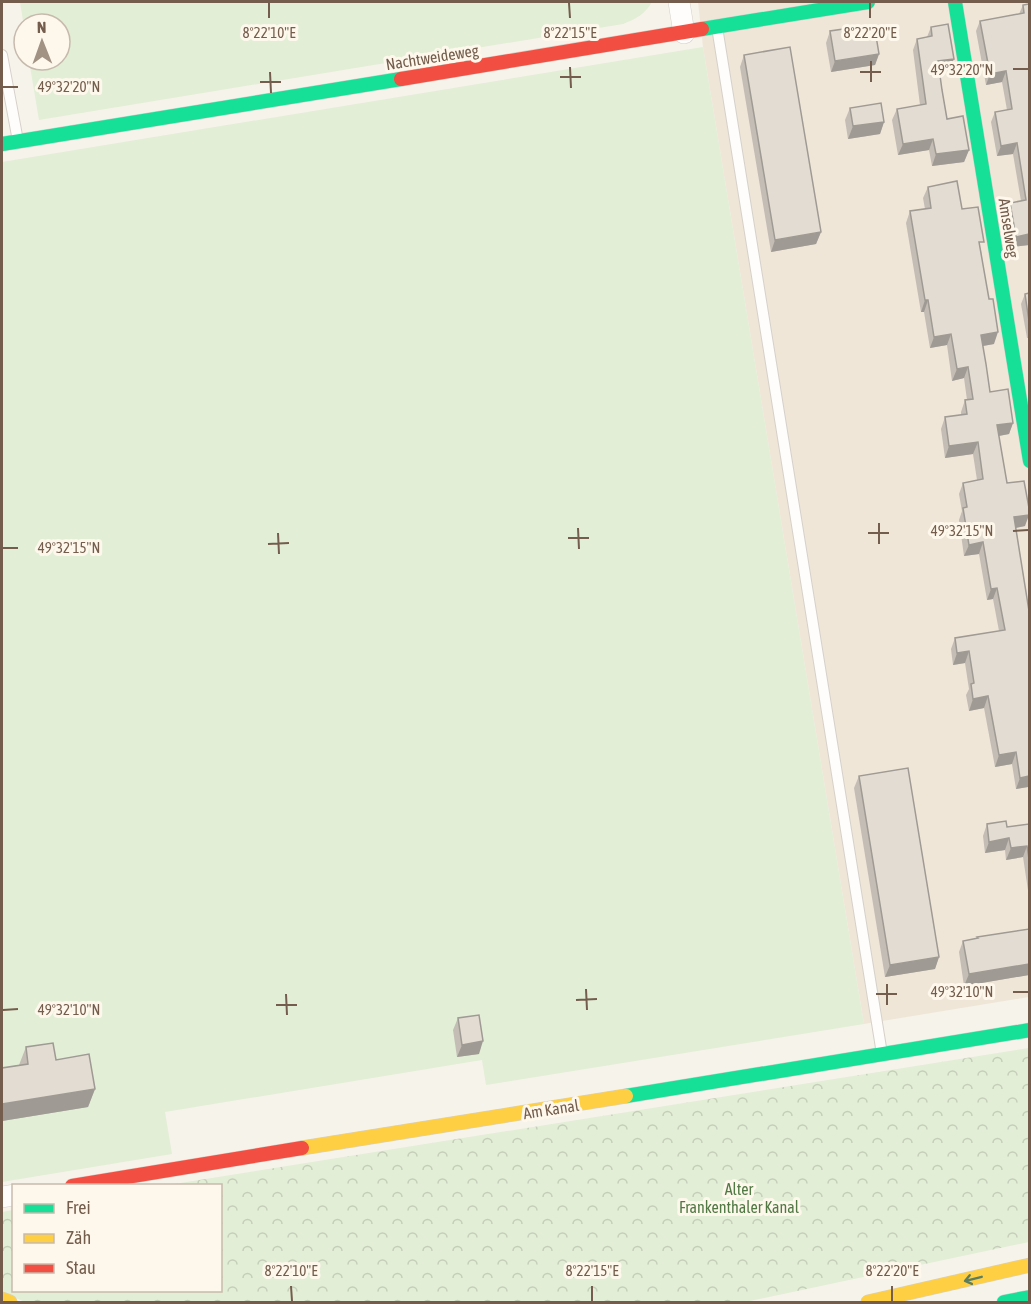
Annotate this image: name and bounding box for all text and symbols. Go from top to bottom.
north arrow [12,12,72,72]
text: N [37,18,47,36]
text: 8°22'10"E [242,24,296,41]
text: 8°22'15"E [543,24,597,41]
text: 8°22'20"E [843,24,897,41]
street label: Nachtweideweg [384,41,480,74]
text: 49°32'20"N [931,61,993,78]
text: 49°32'20"N [38,78,100,95]
street label: Amselweg [994,197,1023,259]
text: 49°32'15"N [931,522,993,539]
text: 49°32'15"N [38,539,100,556]
text: 49°32'10"N [931,983,993,1000]
text: 49°32'10"N [38,1001,100,1018]
street label: Am Kanal [522,1096,581,1122]
park label: Alter Frankenthaler Kanal [679,1180,800,1216]
legend [12,1184,222,1292]
text: Frei [66,1197,91,1218]
text: Zäh [66,1227,91,1248]
text: Stau [66,1257,96,1278]
text: 8°22'10"E [264,1262,318,1279]
text: 8°22'15"E [565,1262,619,1279]
text: 8°22'20"E [865,1262,919,1279]
one-way arrow [963,1274,982,1286]

